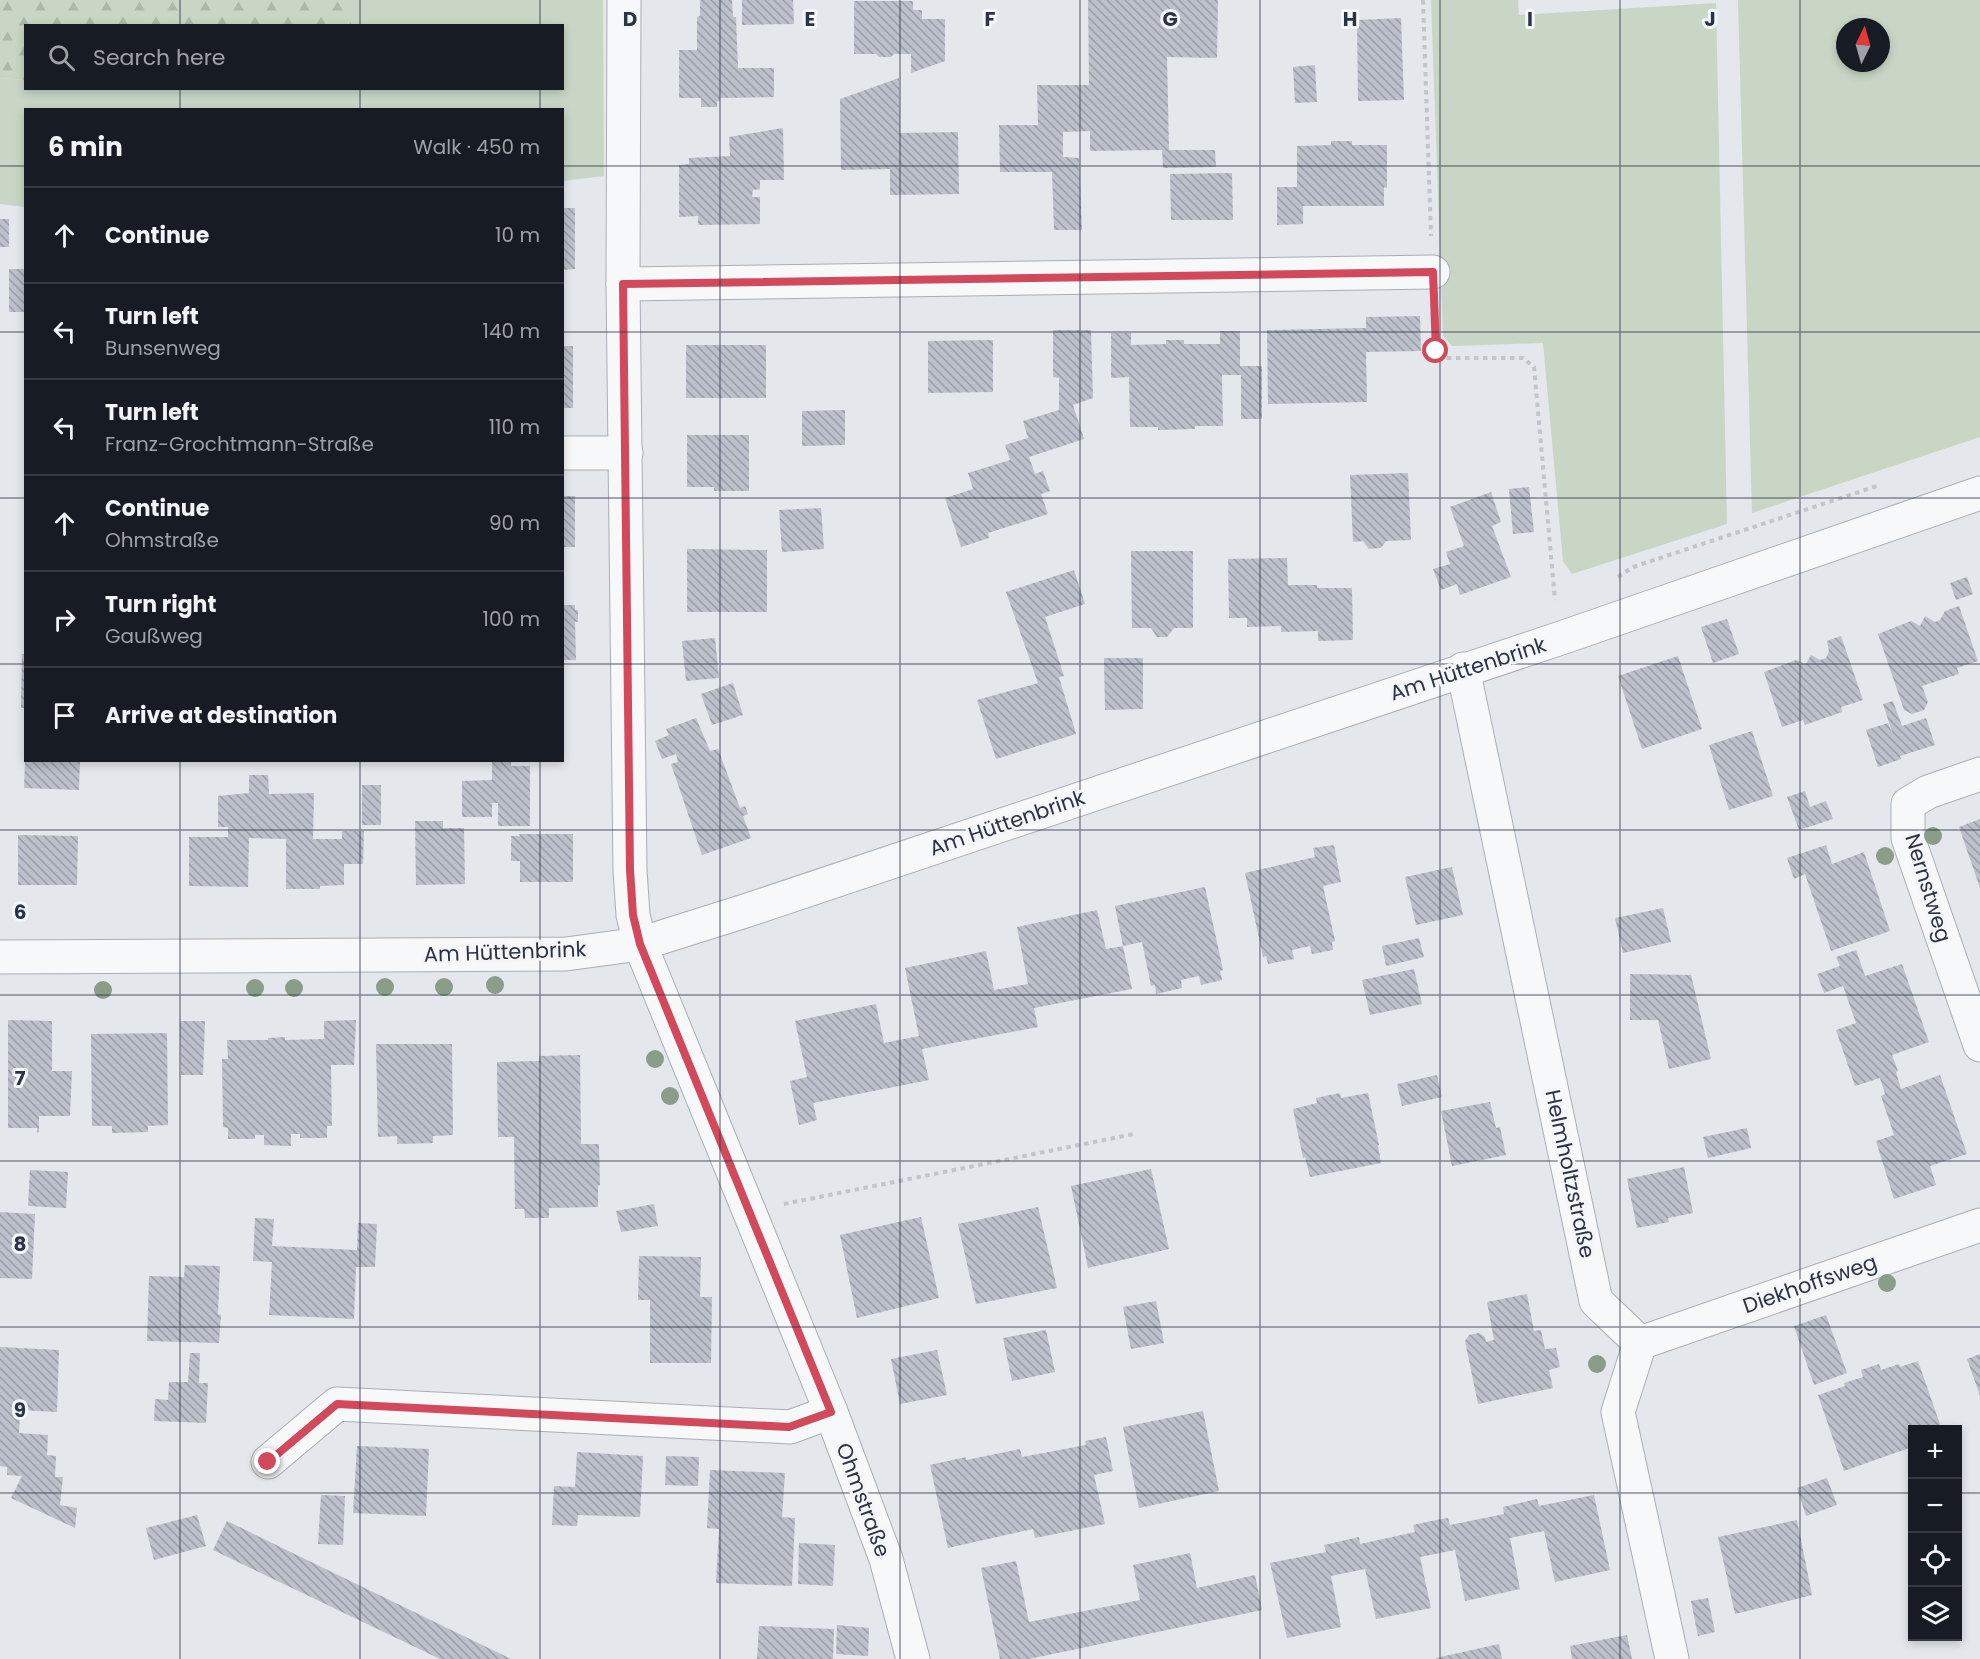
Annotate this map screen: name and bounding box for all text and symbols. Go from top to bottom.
text: D [623,5,637,33]
text: E [805,5,815,33]
text: F [985,5,996,33]
text: G [1162,5,1178,33]
text: H [1343,5,1357,33]
text: I [1527,5,1533,33]
text: J [1704,5,1716,33]
north arrow [1836,18,1890,72]
search box [24,24,564,90]
icon: search [45,41,78,74]
text: Search here [93,42,226,73]
text: 6 min [48,129,123,165]
text: Walk · 450 m [413,133,540,161]
icon: ahead [48,219,81,252]
text: Continue [105,220,209,251]
text: 10 m [495,221,540,249]
text: Turn left [105,301,199,332]
icon: left [48,315,81,348]
text: 140 m [483,317,540,345]
text: Bunsenweg [105,334,221,362]
route start [1422,337,1448,363]
text: Turn left [105,397,199,428]
icon: left [48,411,81,444]
text: 110 m [489,413,540,441]
text: Franz-Grochtmann-Straße [105,430,374,458]
text: Continue [105,493,209,524]
icon: ahead [48,507,81,540]
text: 90 m [489,509,540,537]
text: Ohmstraße [105,526,219,554]
text: Turn right [105,589,216,620]
icon: right [48,603,81,636]
text: 100 m [483,605,540,633]
text: Gaußweg [105,622,203,650]
street label: Am Hüttenbrink [1386,630,1550,707]
icon: arrive [48,699,81,732]
text: Arrive at destination [105,700,337,731]
street label: Am Hüttenbrink [925,782,1089,863]
street label: Nernstweg [1898,830,1959,946]
text: 6 [14,898,26,926]
street label: Am Hüttenbrink [423,934,587,969]
text: 7 [15,1064,26,1092]
street label: Helmholtzstraße [1538,1087,1603,1261]
text: 8 [14,1230,26,1258]
street label: Diekhoffsweg [1739,1247,1881,1320]
text: 9 [14,1396,26,1424]
map controls [1908,1425,1962,1641]
button: + [1908,1425,1962,1479]
street label: Ohmstraße [829,1439,898,1561]
route end [254,1448,280,1474]
button: − [1908,1479,1962,1533]
button: locate [1908,1533,1962,1587]
button: layers [1908,1587,1962,1641]

